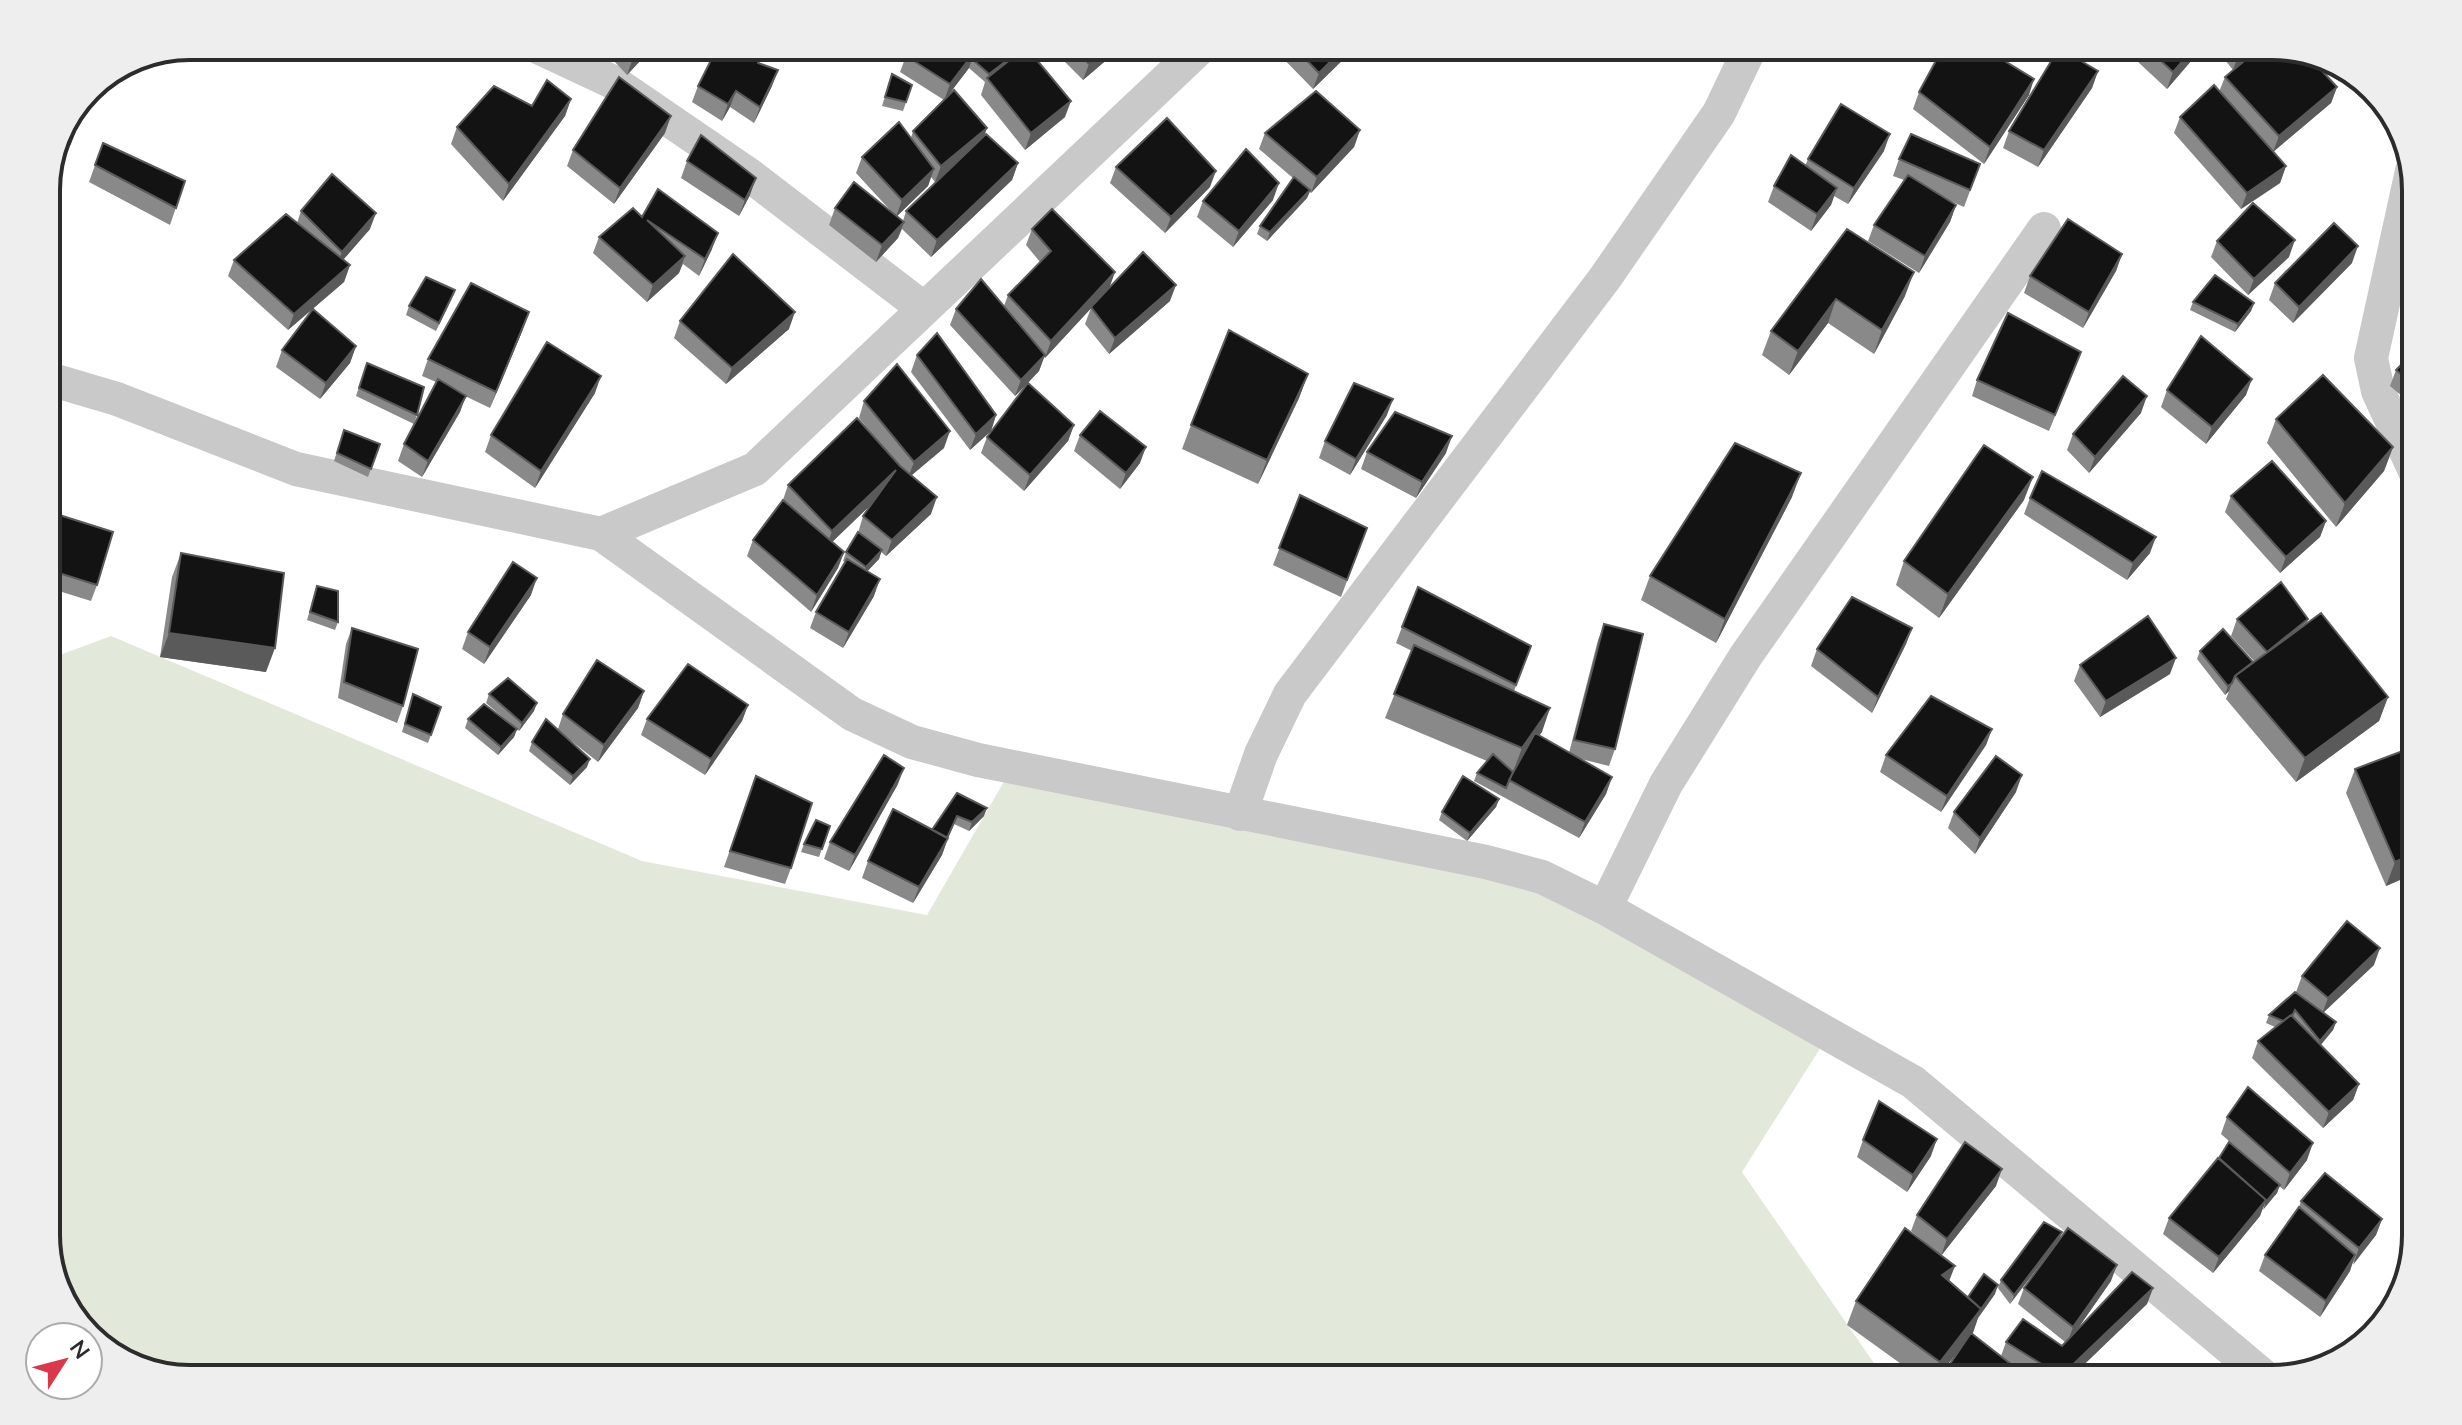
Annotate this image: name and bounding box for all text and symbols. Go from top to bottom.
north arrow [24,1321,104,1401]
text: N [64,1334,96,1364]

